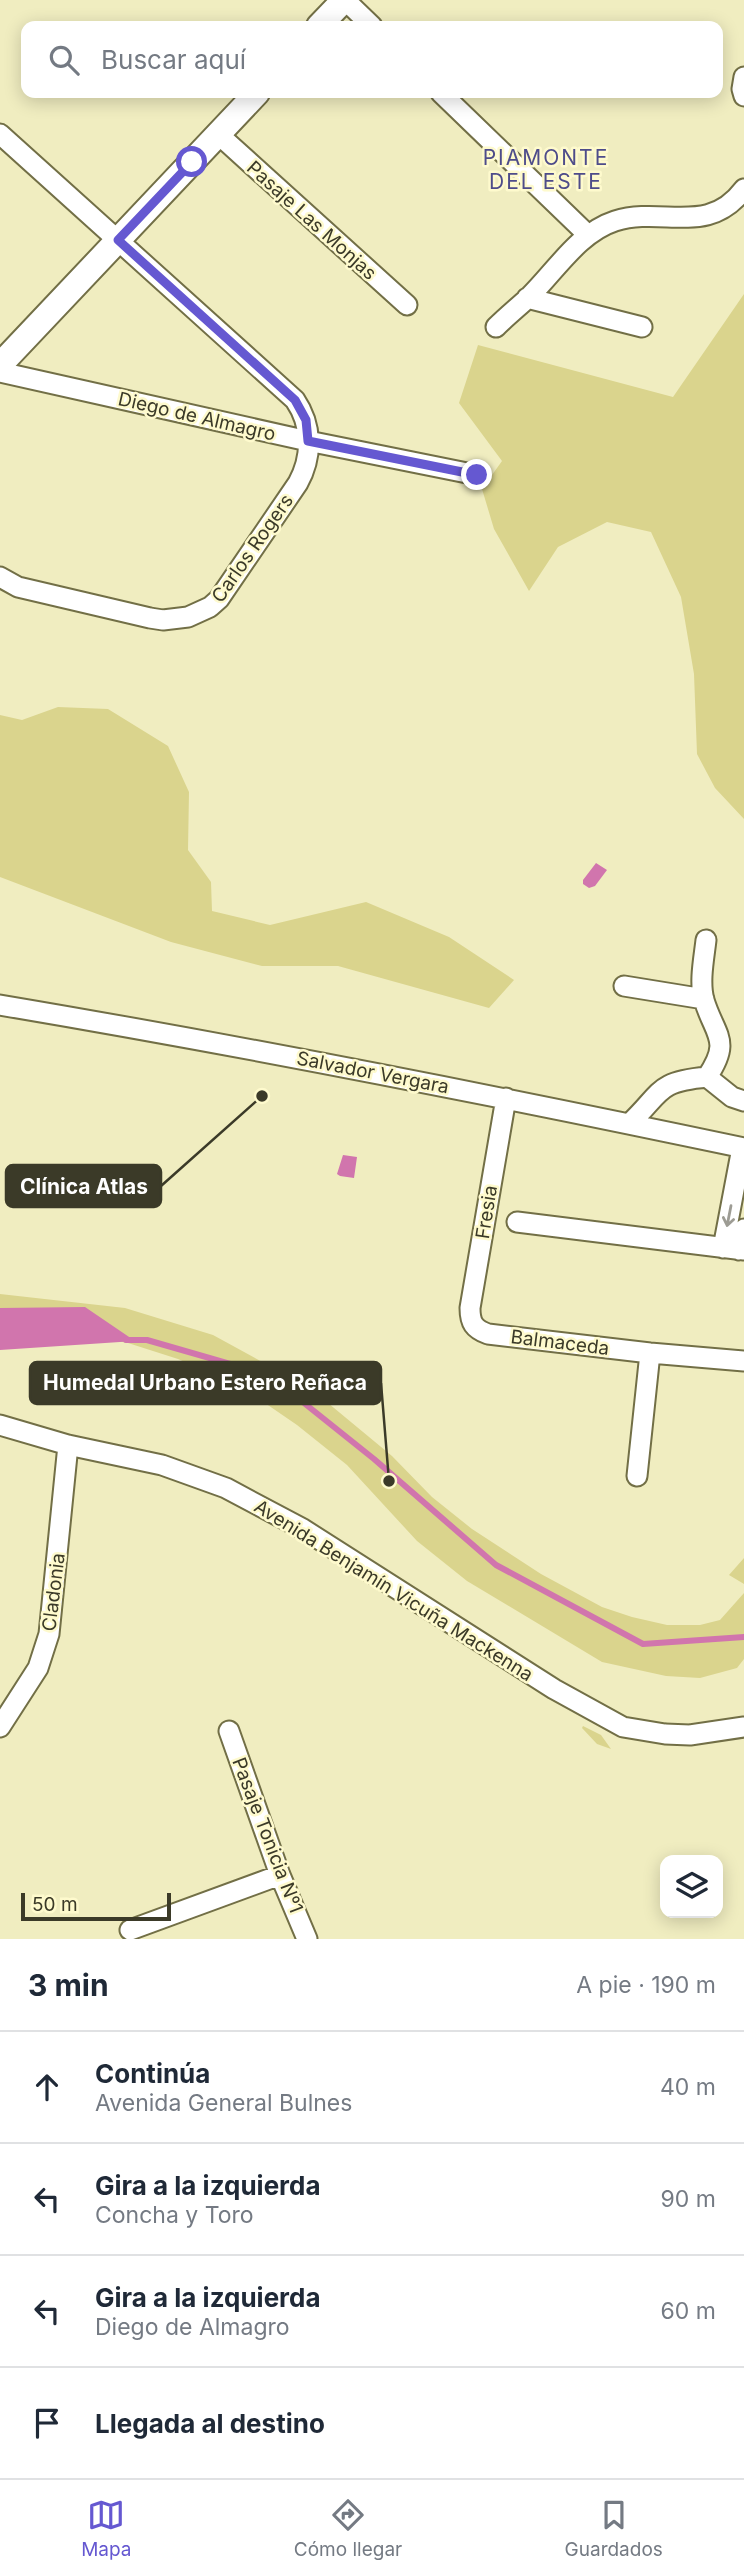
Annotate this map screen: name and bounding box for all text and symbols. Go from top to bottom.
search box [21,21,723,98]
icon: search [45,41,83,79]
text: Buscar aquí [101,44,246,75]
district label: PIAMONTE DEL ESTE [483,145,609,194]
route start [176,146,207,177]
street label: Pasaje Las Monjas [242,156,381,285]
street label: Diego de Almagro [116,387,278,446]
route end [461,459,492,490]
street label: Carlos Rogers [207,490,298,607]
street label: Salvador Vergara [295,1046,451,1099]
callout: Clínica Atlas [6,1165,161,1207]
text: Clínica Atlas [20,1174,148,1199]
street label: Fresia [471,1184,502,1240]
one-way arrow [722,1204,736,1227]
street label: Balmaceda [509,1325,611,1360]
callout: Humedal Urbano Estero Reñaca [30,1362,381,1404]
text: Humedal Urbano Estero Reñaca [43,1370,367,1395]
street label: Avenida Benjamín Vicuña Mackenna [250,1495,537,1686]
street label: Cladonia [37,1552,70,1633]
street label: Pasaje Tonicia Nº1 [227,1754,308,1916]
map controls [660,1855,723,1918]
button: layers [660,1855,723,1918]
scale bar [21,1890,172,1922]
text: 50 m [32,1893,78,1916]
text: 3 min [28,1967,109,2003]
text: A pie · 190 m [576,1971,716,1999]
text: Continúa [95,2058,210,2089]
icon: ahead [28,2068,66,2106]
text: 40 m [660,2073,716,2101]
text: Avenida General Bulnes [95,2089,352,2117]
text: Gira a la izquierda [95,2170,321,2201]
icon: left [28,2180,66,2218]
text: 90 m [661,2185,716,2213]
text: Concha y Toro [95,2201,254,2229]
text: Gira a la izquierda [95,2282,321,2313]
icon: left [28,2292,66,2330]
text: 60 m [661,2297,716,2325]
text: Diego de Almagro [95,2313,290,2341]
icon: arrive [28,2404,66,2442]
text: Llegada al destino [95,2408,325,2439]
tab: Mapa [81,2496,131,2561]
tab: Cómo llegar [294,2496,402,2561]
tab: Guardados [565,2496,663,2561]

